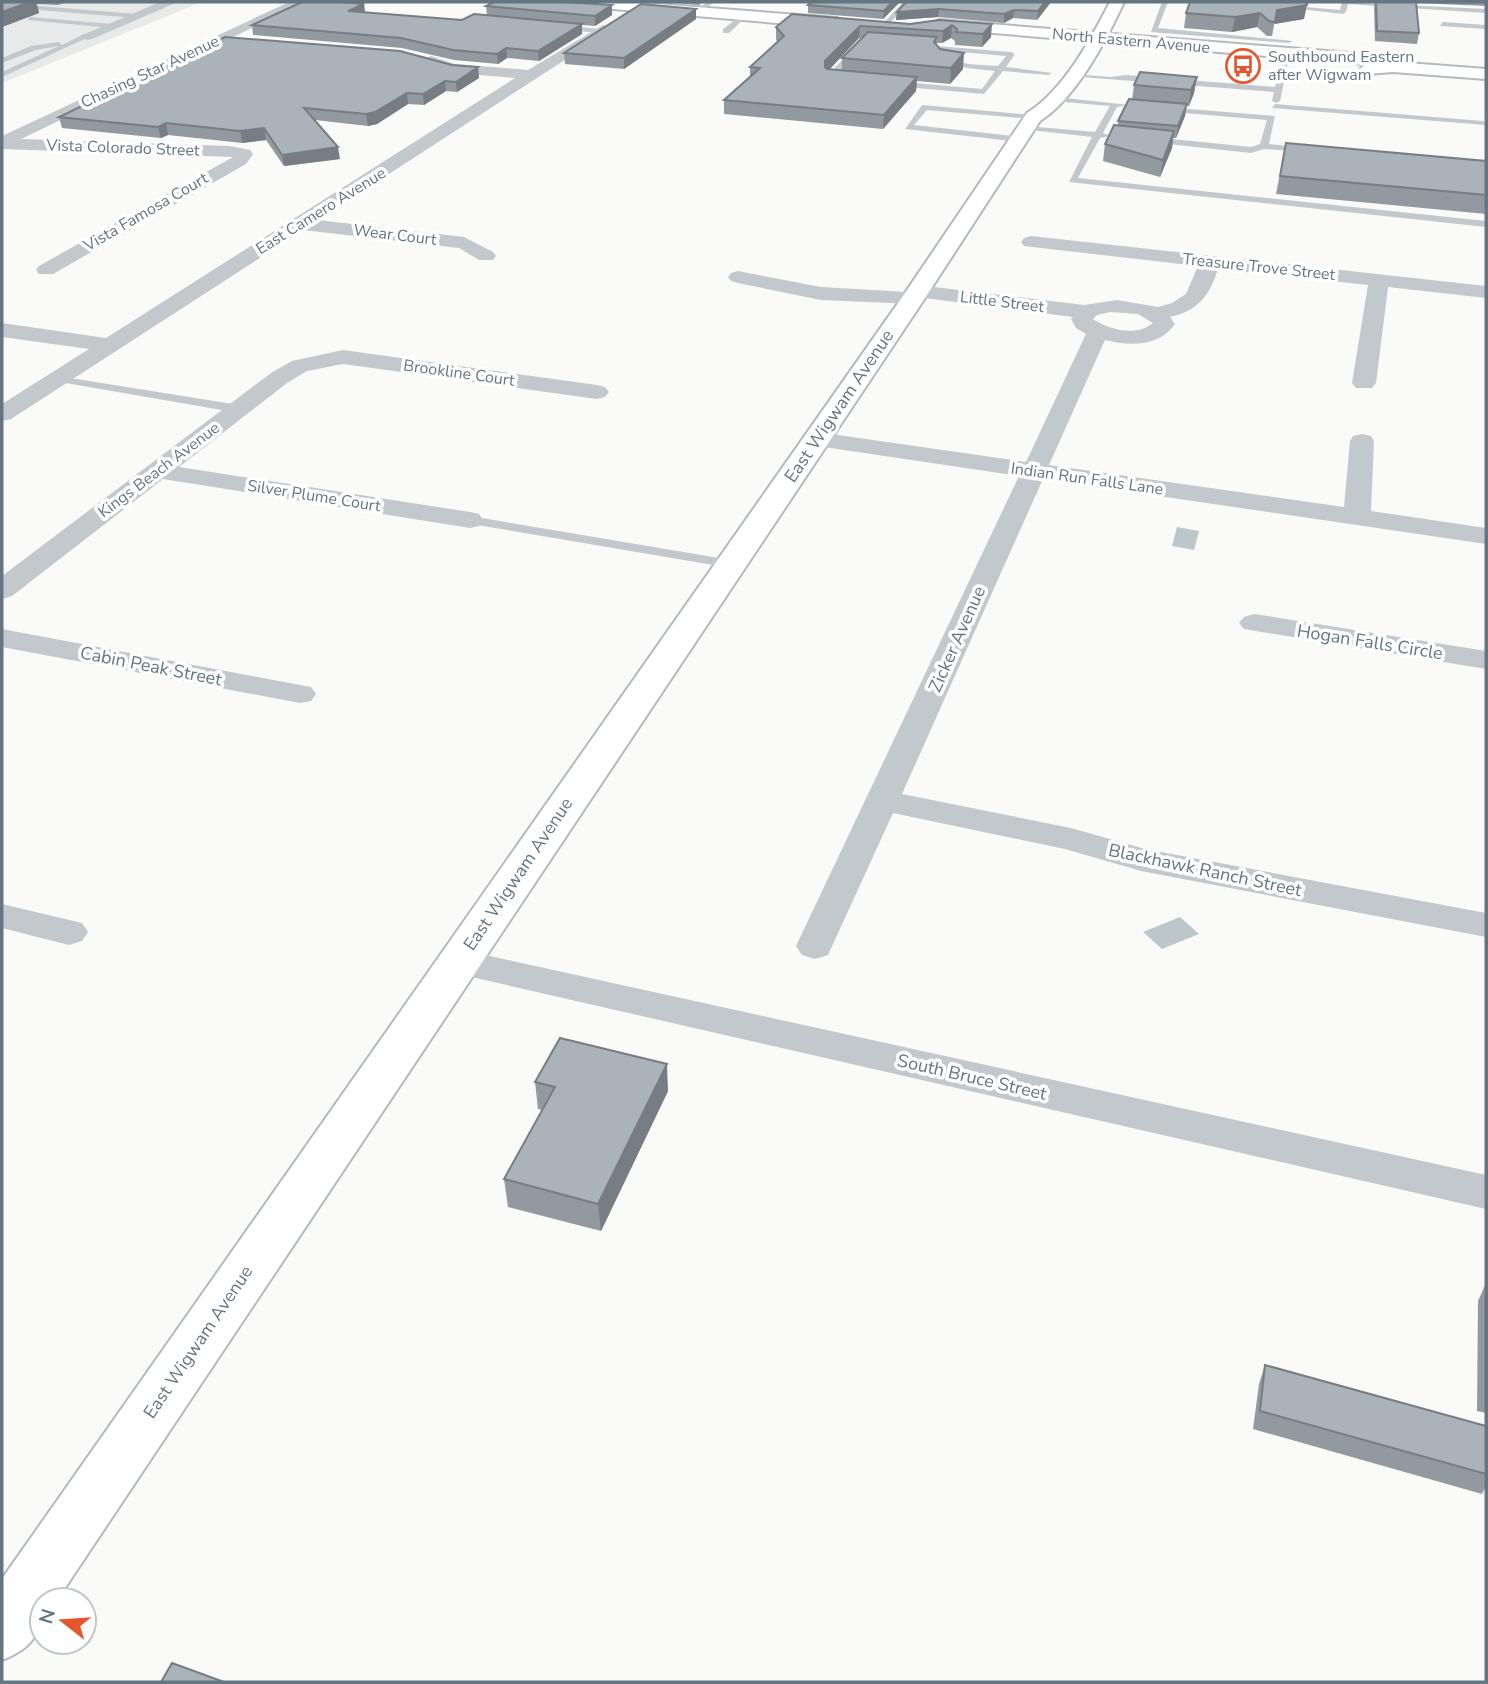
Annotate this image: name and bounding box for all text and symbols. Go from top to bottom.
street label: North Eastern Avenue [1051,23,1211,59]
street label: Chasing Star Avenue [77,30,223,114]
place label: Southbound Eastern after Wigwam [1268,46,1414,86]
bus stop icon: Southbound Eastern after Wigwam [1224,47,1262,85]
street label: Vista Colorado Street [45,134,200,162]
street label: East Camero Avenue [252,162,390,260]
street label: Vista Famosa Court [79,167,213,257]
street label: Wear Court [352,219,438,251]
street label: Treasure Trove Street [1182,248,1337,286]
street label: Little Street [959,286,1046,318]
street label: East Wigwam Avenue [779,325,899,487]
street label: Brookline Court [402,354,516,392]
street label: Kings Beach Avenue [94,417,224,523]
street label: Indian Run Falls Lane [1009,457,1165,501]
street label: Silver Plume Court [246,475,383,517]
street label: Zicker Avenue [923,582,991,696]
street label: Hogan Falls Circle [1295,619,1445,665]
street label: Cabin Peak Street [78,641,225,692]
street label: East Wigwam Avenue [458,793,578,955]
street label: Blackhawk Ranch Street [1106,838,1304,902]
street label: South Bruce Street [895,1048,1050,1106]
street label: East Wigwam Avenue [138,1261,258,1423]
north arrow [28,1586,98,1656]
text: N [33,1606,62,1627]

